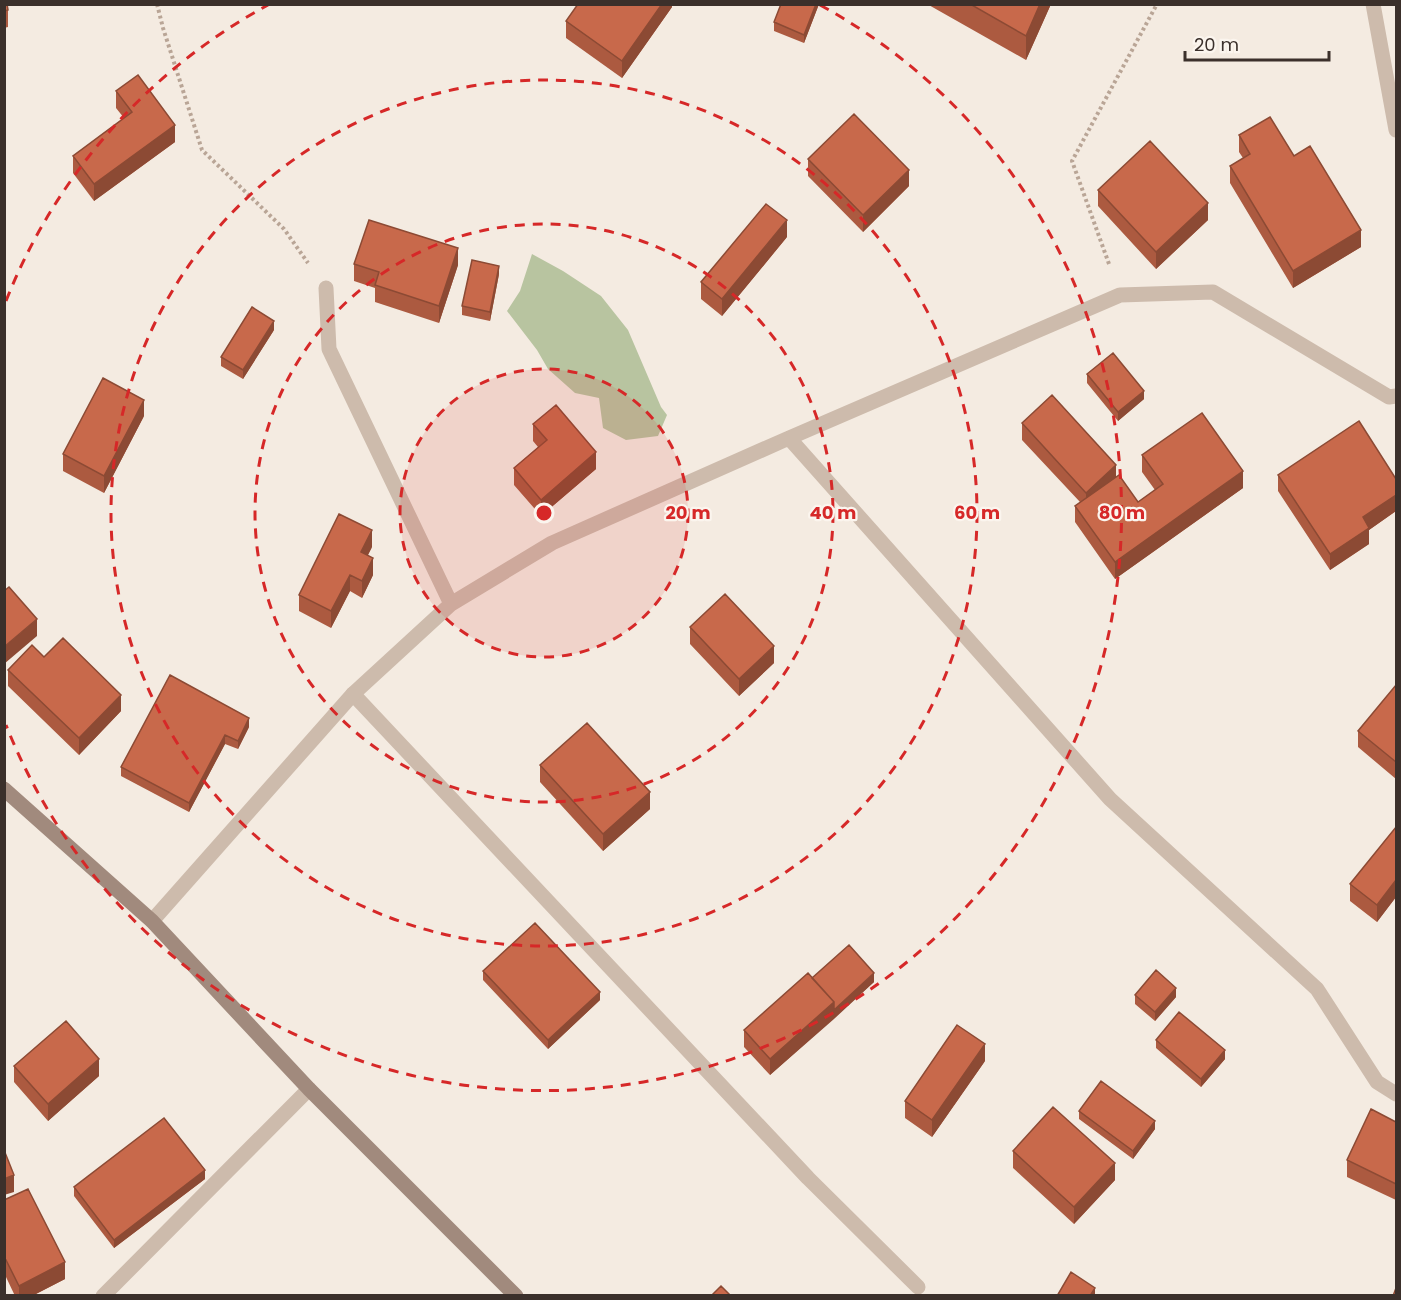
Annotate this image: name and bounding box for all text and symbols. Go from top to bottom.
scale bar [1185,24,1329,62]
text: 20 m [1194,32,1239,57]
text: 20 m [666,500,710,525]
text: 40 m [810,500,856,525]
text: 60 m [954,500,1000,525]
text: 80 m [1099,500,1145,525]
centre of rings [534,503,554,523]

